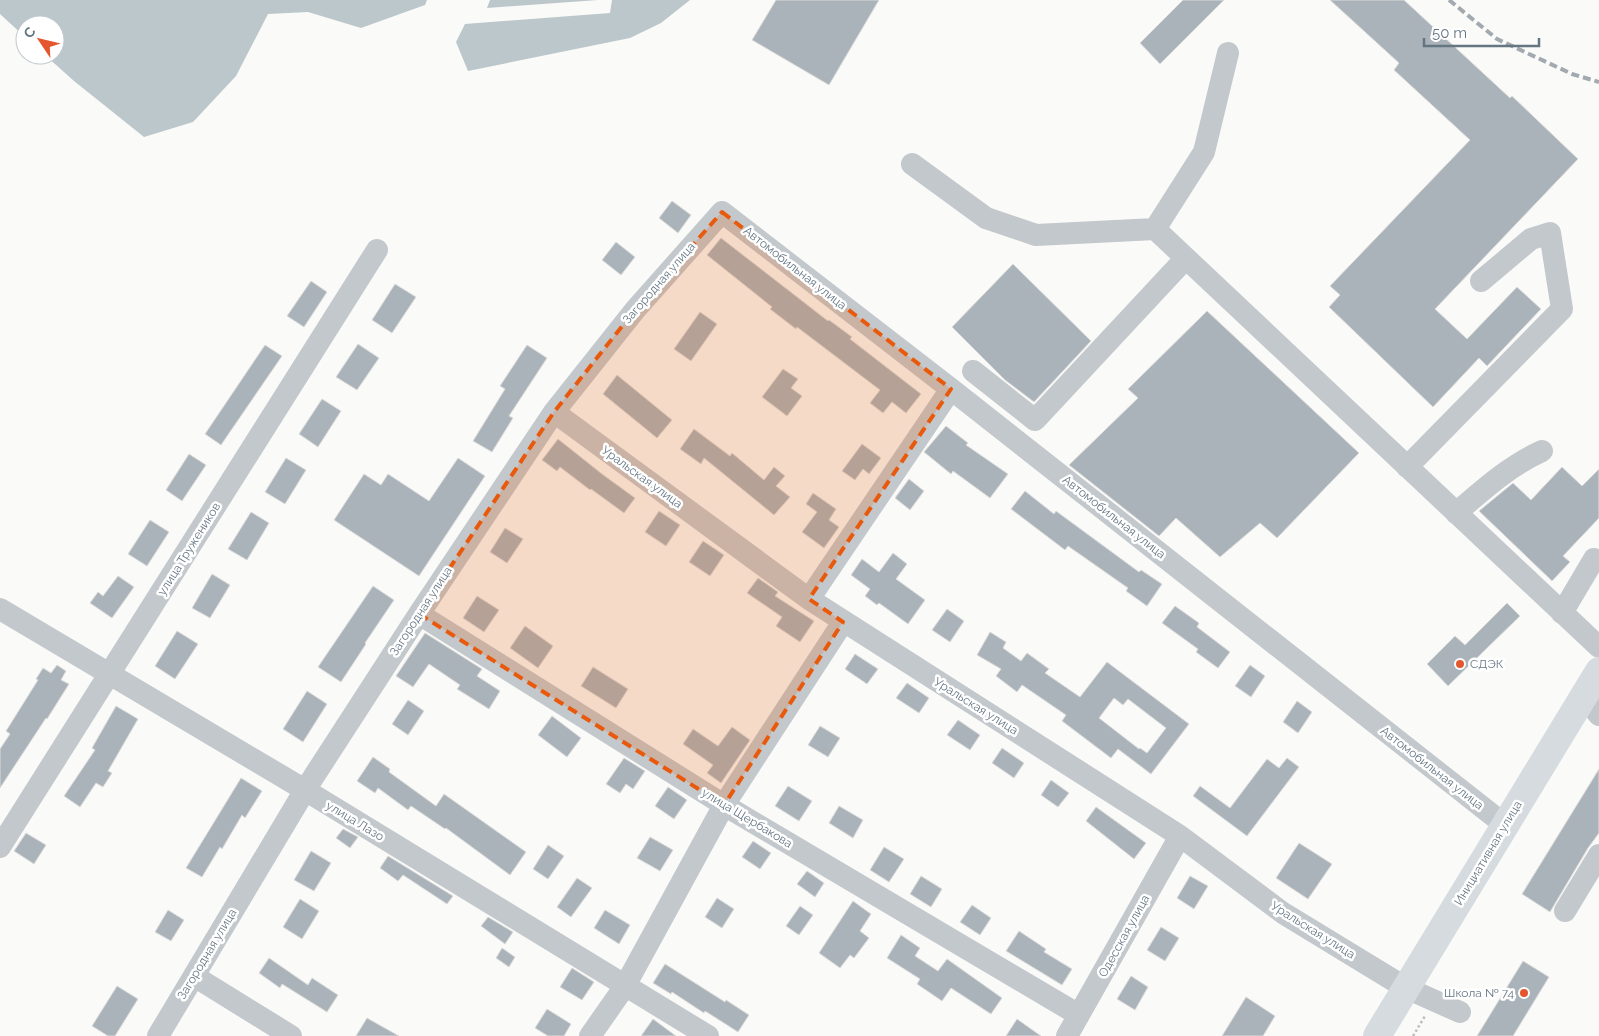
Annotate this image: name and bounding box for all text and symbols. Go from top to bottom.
north arrow [15,15,65,65]
scale bar [1424,15,1539,47]
text: С [20,24,39,41]
text: 50 m [1432,24,1467,42]
street label: Автомобильная улица [741,224,849,312]
street label: Загородная улица [620,240,698,326]
street label: Уральская улица [599,443,685,511]
street label: Автомобильная улица [1060,473,1168,561]
street label: улица Тружеников [155,500,223,598]
street label: Загородная улица [387,564,455,658]
place label: СДЭК [1470,657,1504,671]
marker: СДЭК [1454,658,1466,670]
street label: Уральская улица [931,675,1021,737]
street label: Автомобильная улица [1378,724,1486,812]
street label: улица Щербакова [699,785,795,851]
street label: улица Лазо [324,798,386,844]
street label: Инициативная улица [1451,798,1525,908]
street label: Одесская улица [1096,892,1152,980]
street label: Уральская улица [1268,899,1358,961]
street label: Загородная улица [174,906,240,1002]
place label: Школа № 74 [1444,986,1514,1000]
marker: Школа № 74 [1518,987,1530,999]

